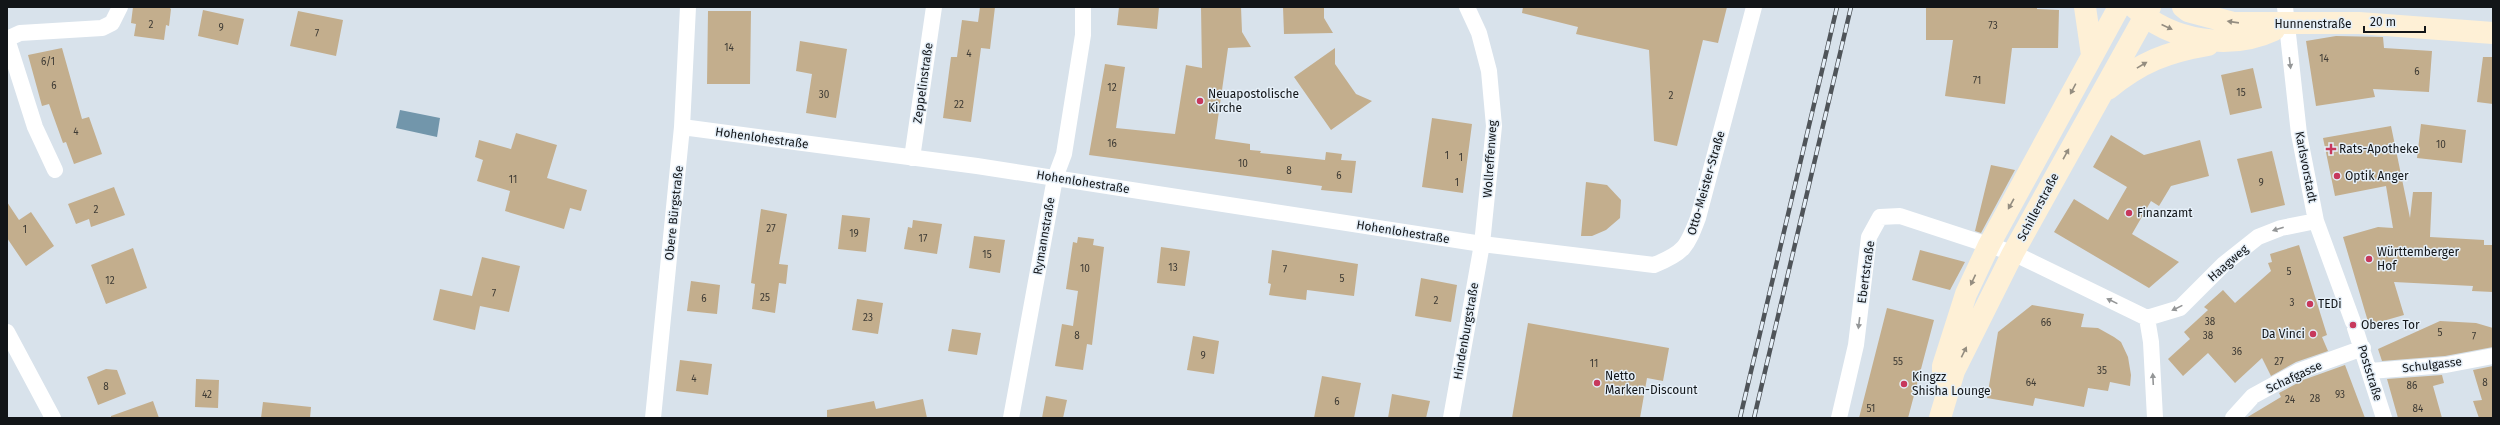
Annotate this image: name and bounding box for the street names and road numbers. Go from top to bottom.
street label: Hunnenstraße [2274,17,2352,31]
street label: Zeppelinstraße [910,42,936,124]
street label: Wollreffenweg [1480,119,1500,198]
street label: Hohenlohestraße [714,125,810,151]
street label: Otto-Meister-Straße [1684,129,1728,237]
street label: Karlsvorstadt [2292,130,2320,204]
street label: Obere Bürgstraße [662,165,686,261]
street label: Hohenlohestraße [1035,168,1131,196]
street label: Schillerstraße [2014,171,2062,243]
street label: Rymannstraße [1030,196,1058,276]
street label: Hohenlohestraße [1355,218,1451,246]
street label: Ebertstraße [1855,240,1877,304]
street label: Haagweg [2205,241,2252,284]
street label: Hindenburgstraße [1451,281,1481,381]
street label: Poststraße [2355,343,2385,403]
street label: Schulgasse [2401,354,2463,376]
street label: Schafgasse [2264,358,2324,396]

